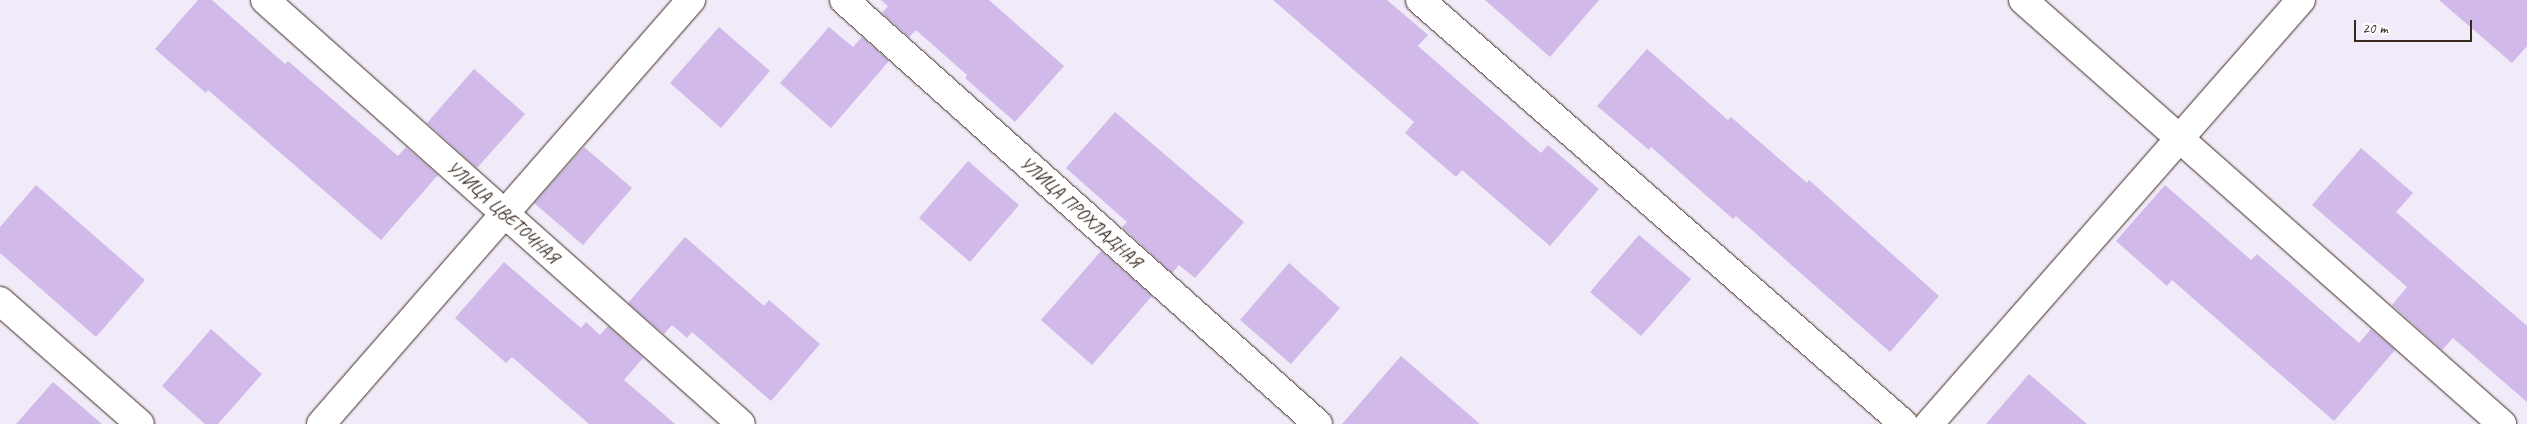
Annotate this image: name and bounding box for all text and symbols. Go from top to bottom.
scale bar [2357,10,2474,42]
text: 20 m [2362,19,2388,38]
street label: УЛИЦА ПРОХЛАДНАЯ [1016,152,1146,272]
street label: УЛИЦА ЦВЕТОЧНАЯ [443,156,563,268]

